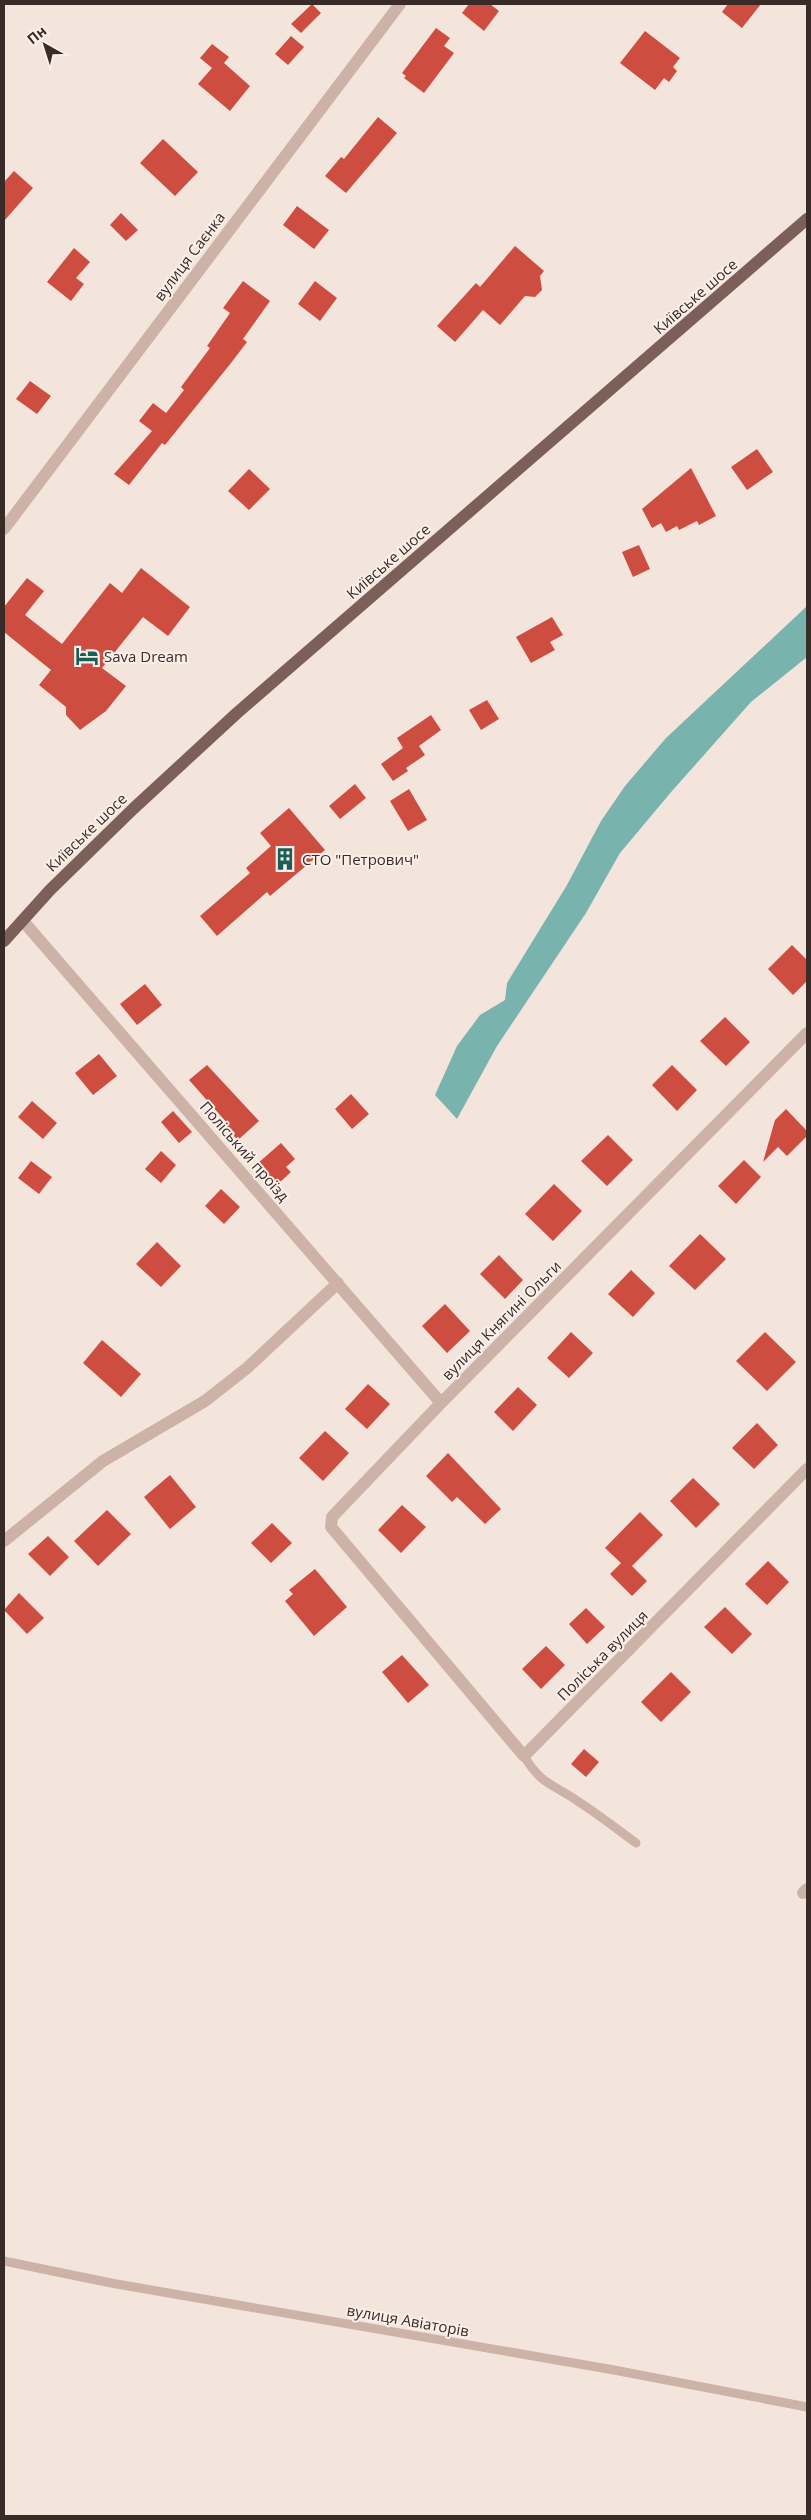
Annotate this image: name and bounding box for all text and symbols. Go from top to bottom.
north arrow [20,20,70,70]
text: Пн [23,21,50,48]
street label: вулиця Саєнка [149,207,229,305]
street label: Київське шосе [649,254,741,338]
street label: Київське шосе [342,519,434,603]
hotel icon: Sava Dream [74,643,100,669]
place label: Sava Dream [104,646,188,666]
street label: Київське шосе [41,788,131,876]
building icon: СТО "Петрович" [272,846,298,872]
place label: СТО "Петрович" [302,849,419,869]
street label: Поліський проїзд [196,1097,294,1205]
street label: вулиця Княгині Ольги [437,1256,565,1384]
street label: Поліська вулиця [552,1605,652,1705]
street label: вулиця Авіаторів [345,2299,471,2341]

